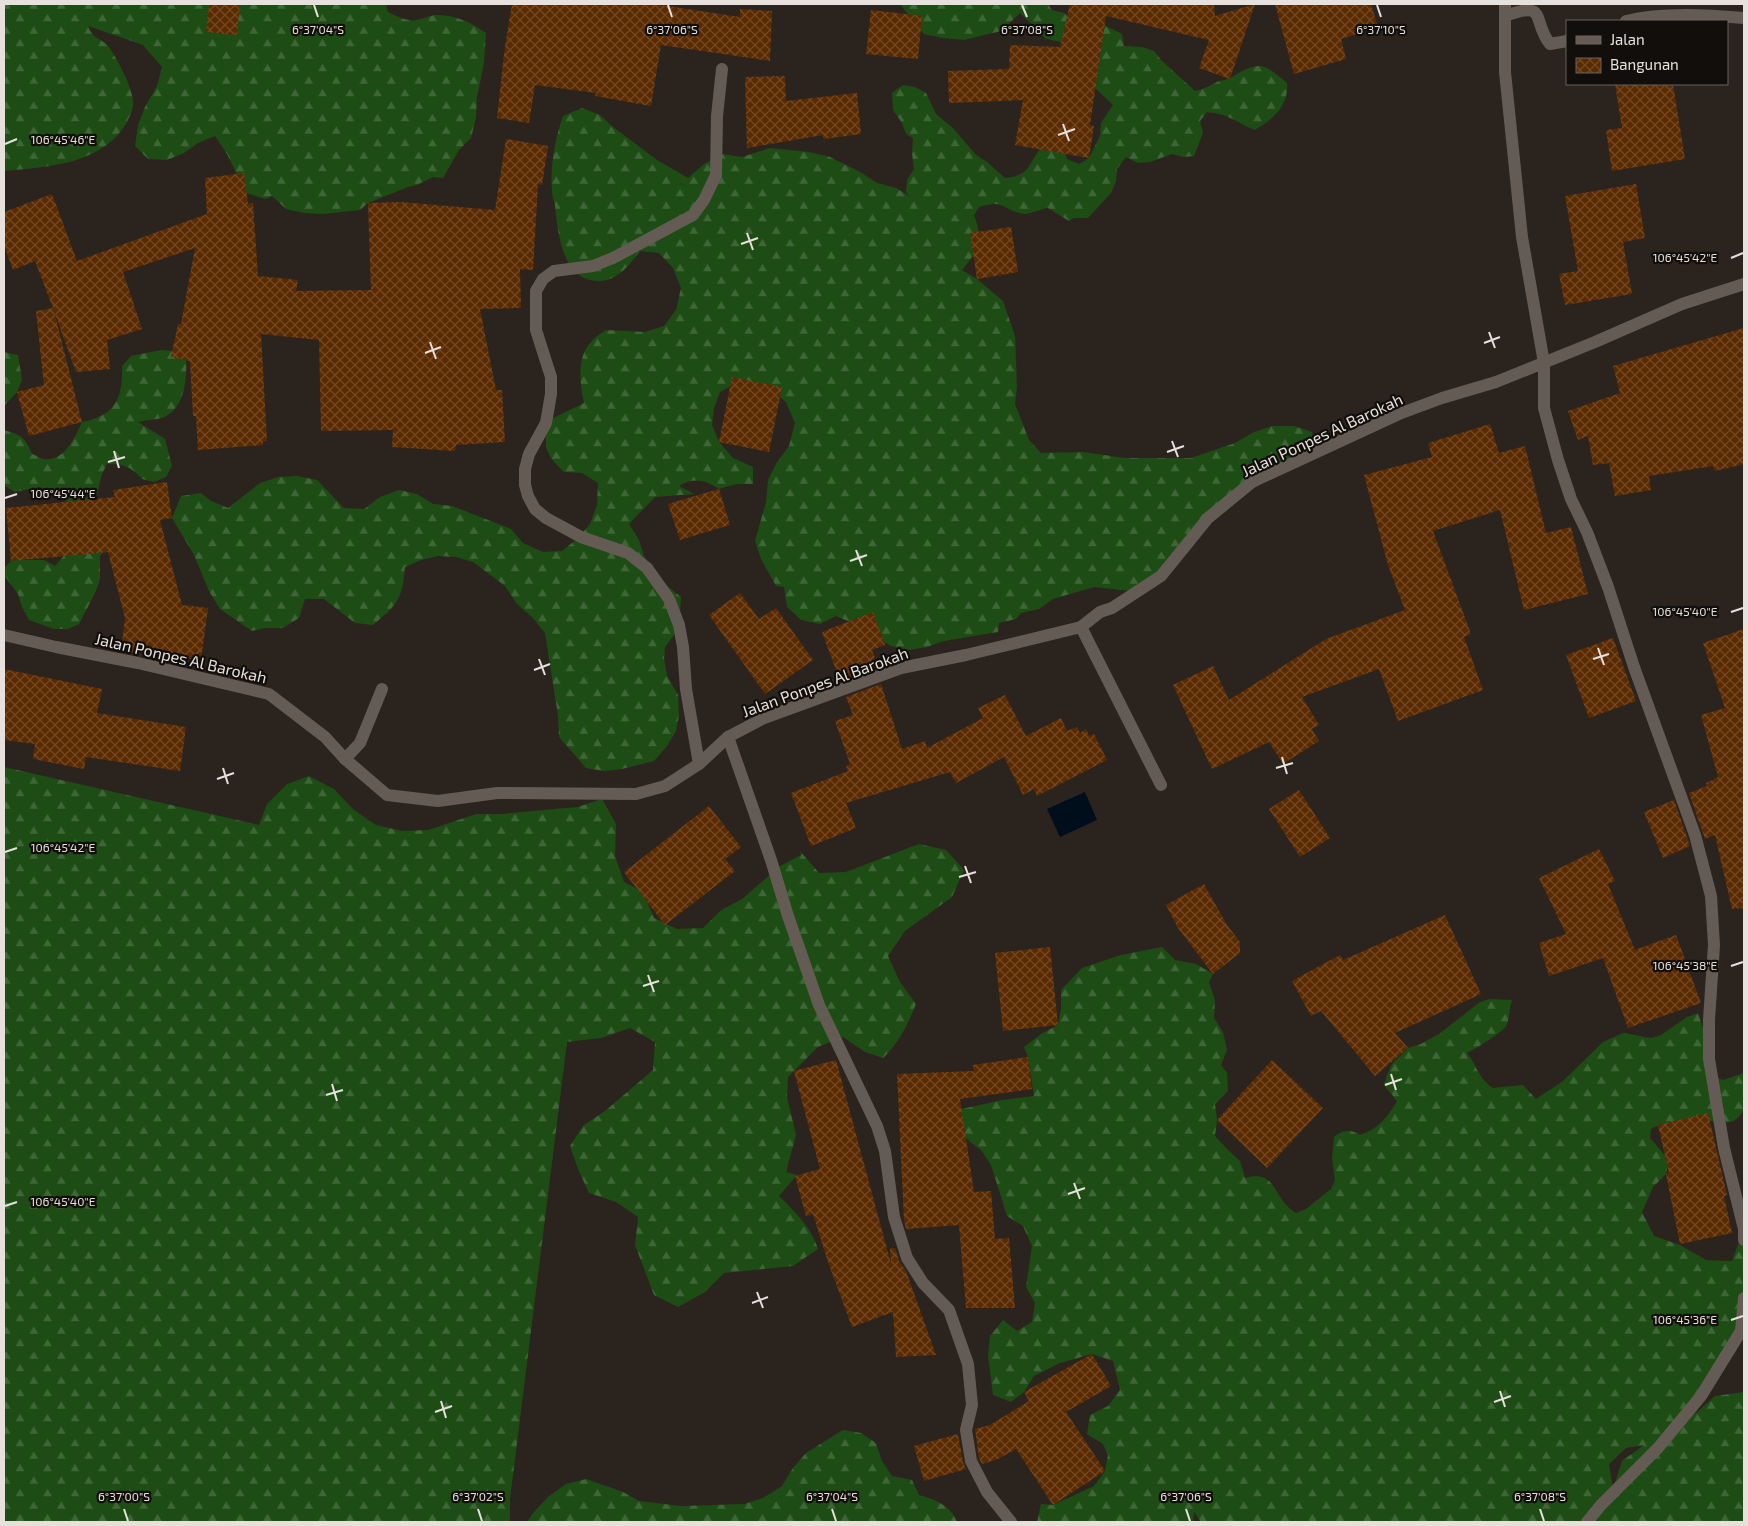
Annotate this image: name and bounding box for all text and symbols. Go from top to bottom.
legend [1566,20,1728,85]
text: 6°37'04"S [292,22,344,36]
text: 6°37'06"S [646,22,698,36]
text: 6°37'08"S [1001,22,1053,36]
text: 6°37'10"S [1356,22,1406,36]
text: Jalan [1610,30,1645,48]
text: Bangunan [1610,55,1679,73]
text: 106°45'46"E [31,132,96,146]
text: 106°45'42"E [1653,250,1717,264]
street label: Jalan Ponpes Al Barokah [1238,389,1405,480]
text: 106°45'44"E [31,486,96,500]
text: 106°45'40"E [1653,604,1718,618]
street label: Jalan Ponpes Al Barokah [93,629,269,687]
street label: Jalan Ponpes Al Barokah [739,643,911,720]
text: 106°45'42"E [31,840,95,854]
text: 106°45'38"E [1653,958,1718,972]
text: 106°45'40"E [31,1194,96,1208]
text: 106°45'36"E [1653,1312,1717,1326]
text: 6°37'00"S [98,1489,150,1503]
text: 6°37'02"S [452,1489,504,1503]
text: 6°37'04"S [806,1489,858,1503]
text: 6°37'06"S [1160,1489,1212,1503]
text: 6°37'08"S [1514,1489,1566,1503]

